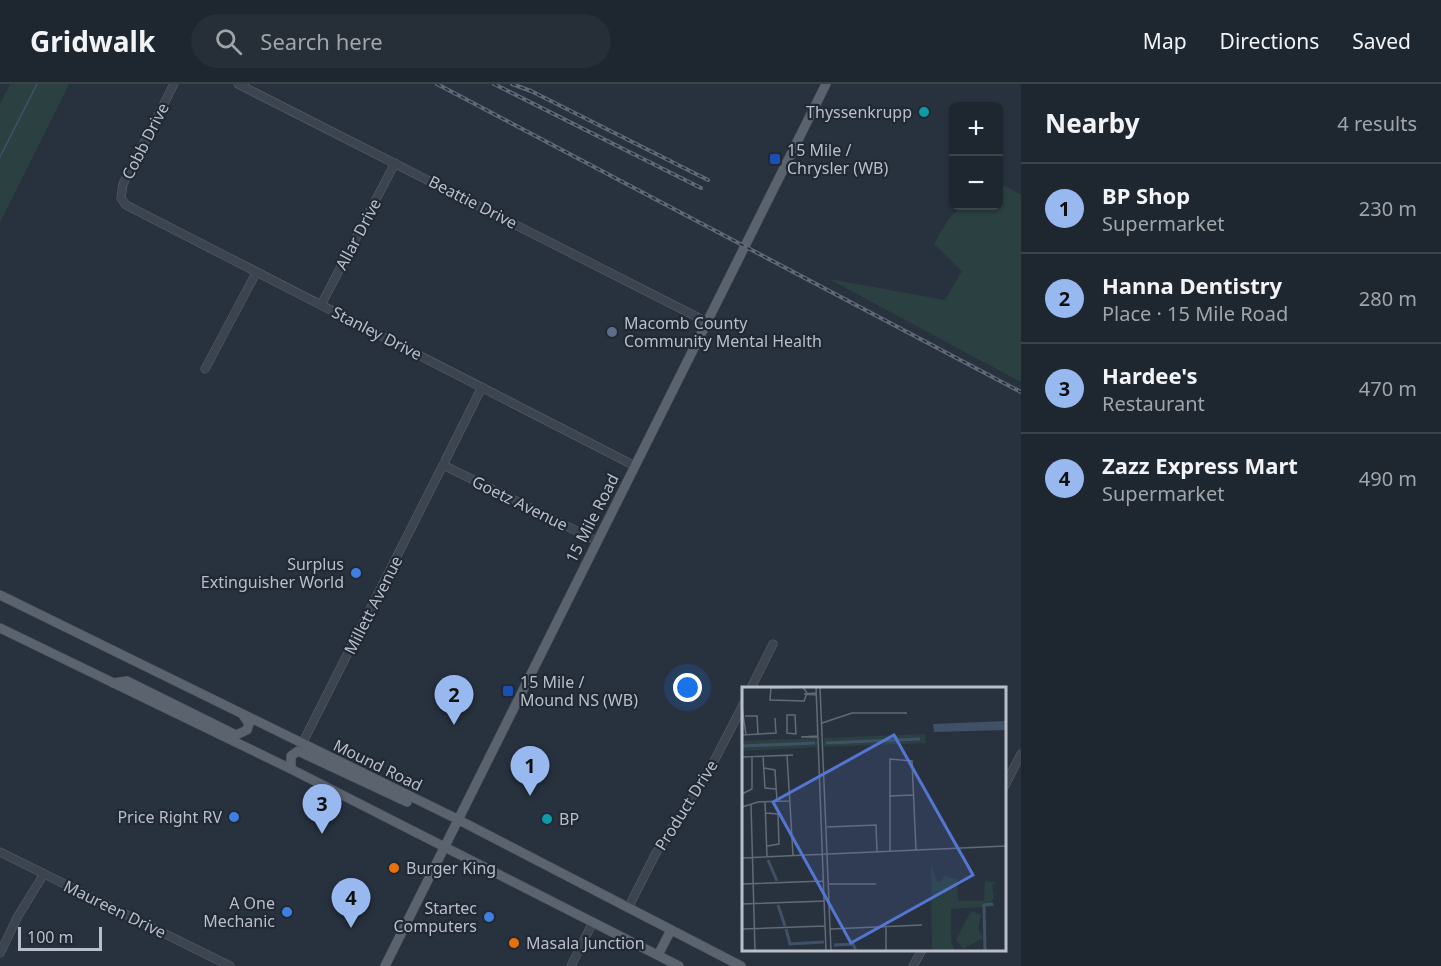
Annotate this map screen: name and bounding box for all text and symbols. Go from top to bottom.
search box [191,14,611,68]
text: Gridwalk [30,22,155,60]
icon: search [212,25,245,58]
text: Search here [260,26,383,56]
text: Map [1143,27,1187,55]
text: Directions [1220,27,1319,55]
text: Saved [1352,27,1411,55]
street label: Cobb Drive [116,99,174,183]
place label: Thyssenkrupp [806,101,912,123]
map controls [949,102,1003,210]
button: + [949,102,1003,156]
marker: Thyssenkrupp [917,105,931,119]
text: Nearby [1045,105,1140,141]
text: 4 results [1337,110,1417,137]
place label: 15 Mile / Chrysler (WB) [787,139,888,179]
marker: 15 Mile / Chrysler (WB) [768,152,782,166]
button: − [949,156,1003,210]
street label: Beattie Drive [425,170,521,234]
text: BP Shop [1102,180,1190,210]
street label: Allar Drive [330,194,386,274]
text: 1 [1059,195,1070,222]
text: 230 m [1359,195,1417,222]
text: Supermarket [1102,210,1225,237]
text: Hanna Dentistry [1102,270,1282,300]
text: 2 [1059,285,1070,312]
text: 280 m [1359,285,1417,312]
text: Place · 15 Mile Road [1102,300,1288,327]
street label: Stanley Drive [328,301,426,365]
place label: Macomb County Community Mental Health [624,312,822,352]
marker: Macomb County Community Mental Health [605,325,619,339]
text: Hardee's [1102,360,1198,390]
text: 3 [1059,375,1070,402]
text: 470 m [1359,375,1417,402]
text: Restaurant [1102,390,1205,417]
text: Zazz Express Mart [1102,450,1298,480]
text: 4 [1059,465,1070,492]
text: 490 m [1359,465,1417,492]
street label: Goetz Avenue [468,470,572,536]
street label: 15 Mile Road [560,470,624,566]
text: Supermarket [1102,480,1225,507]
street label: Millett Avenue [339,552,407,658]
place label: Surplus Extinguisher World [201,553,344,593]
marker: Surplus Extinguisher World [349,566,363,580]
place label: 15 Mile / Mound NS (WB) [520,671,638,711]
your location [673,673,702,702]
pin: 2 [434,676,474,725]
marker: 15 Mile / Mound NS (WB) [501,684,515,698]
inset map [742,687,1006,951]
street label: Mound Road [330,734,426,796]
pin: 1 [510,746,550,796]
street label: Product Drive [649,756,723,854]
pin: 3 [302,784,342,834]
place label: Price Right RV [117,806,222,828]
place label: BP [559,808,579,830]
marker: Price Right RV [227,810,241,824]
marker: BP [540,812,554,826]
place label: Burger King [406,857,496,879]
marker: Burger King [387,861,401,875]
street label: Maureen Drive [60,875,170,943]
pin: 4 [332,878,370,928]
place label: A One Mechanic [203,892,275,932]
place label: Startec Computers [393,897,477,937]
marker: A One Mechanic [280,905,294,919]
marker: Startec Computers [482,910,496,924]
scale bar [18,924,102,952]
text: 100 m [27,926,74,948]
place label: Masala Junction [526,932,645,954]
marker: Masala Junction [507,936,521,950]

